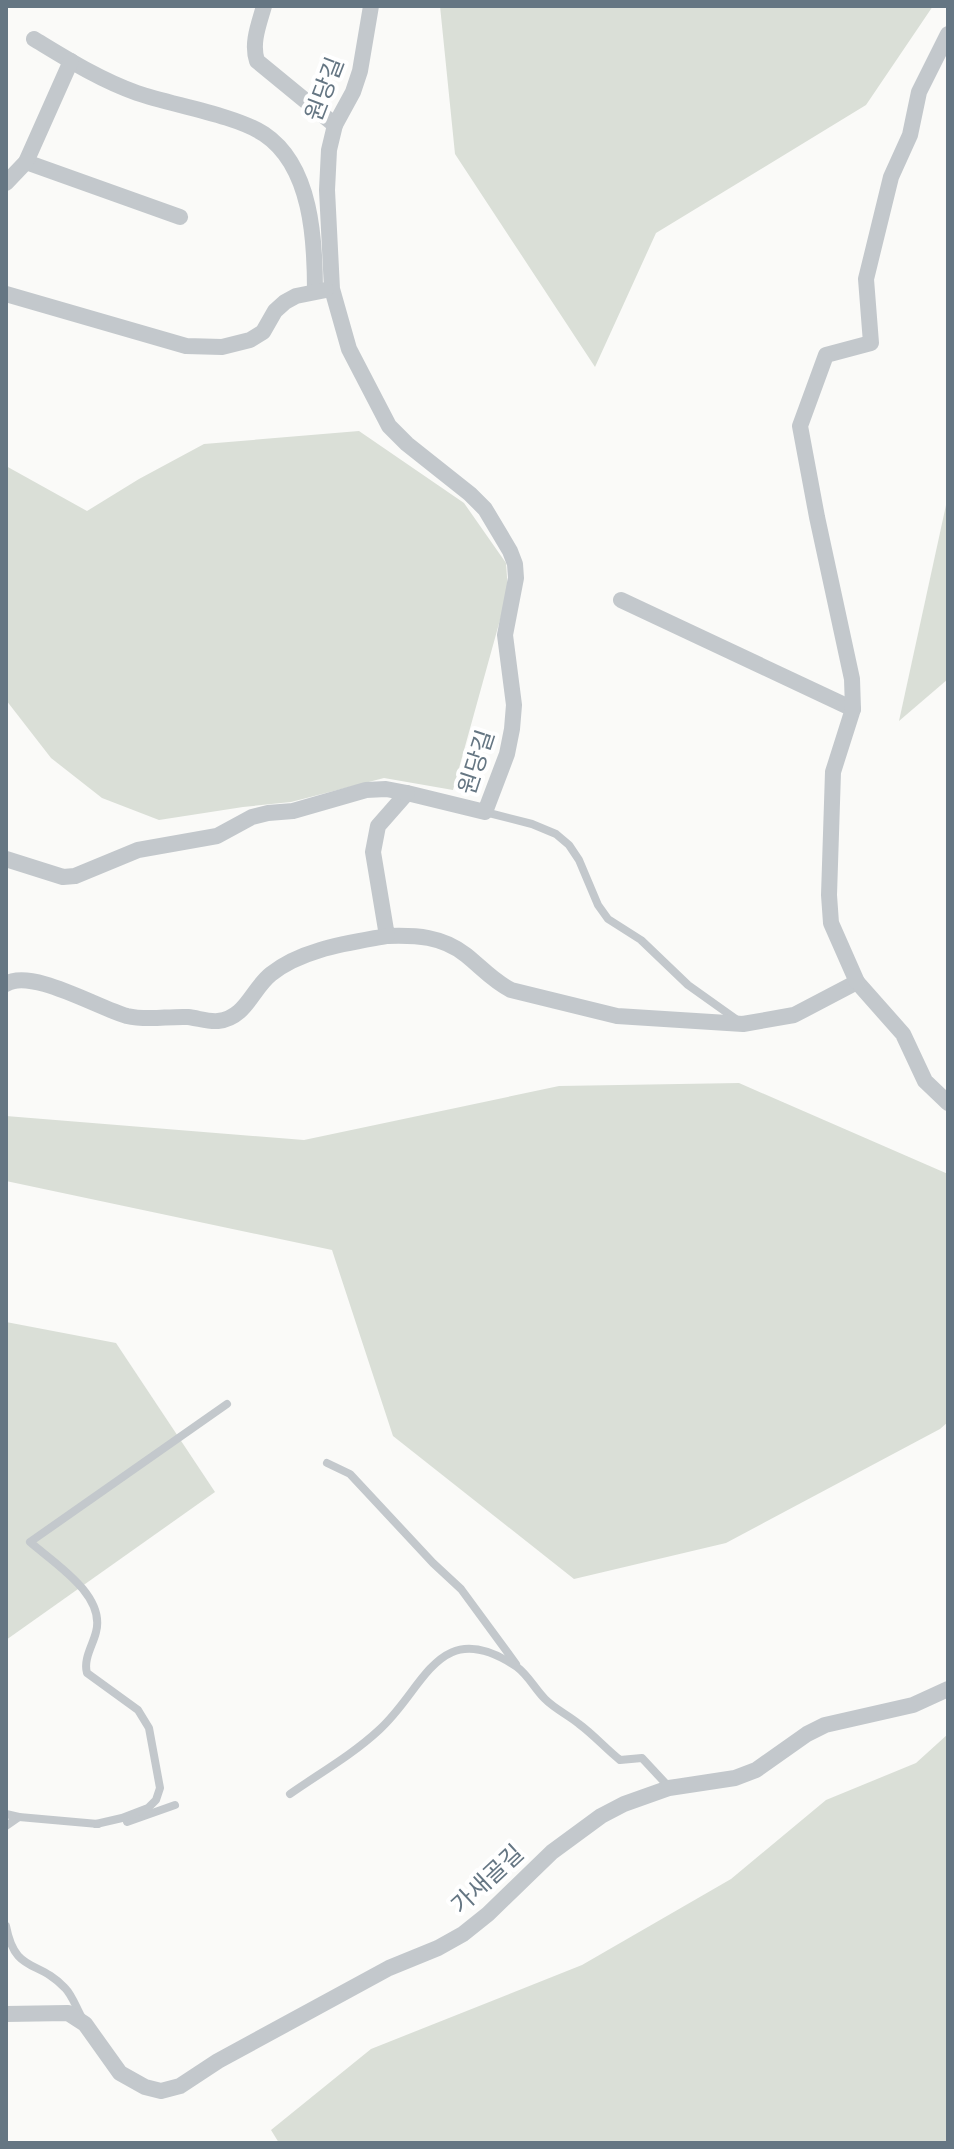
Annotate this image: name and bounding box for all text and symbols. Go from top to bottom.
street label: 원당길 [300,53,348,125]
street label: 원당길 [453,726,499,798]
street label: 가새골길 [445,1839,529,1919]

